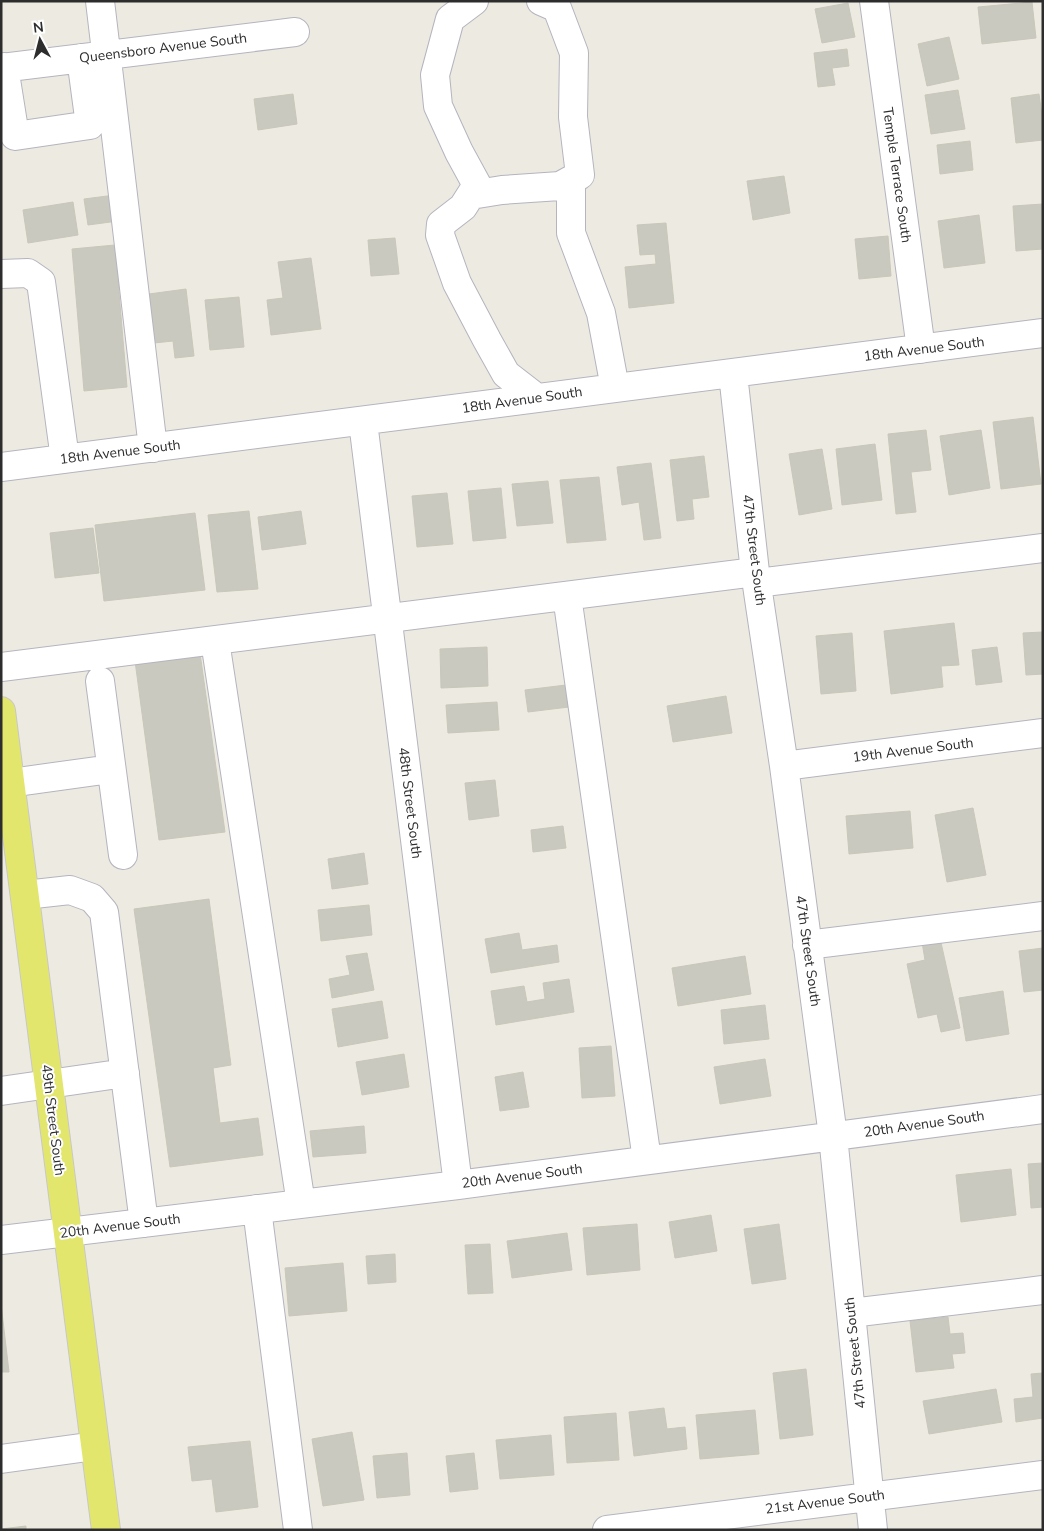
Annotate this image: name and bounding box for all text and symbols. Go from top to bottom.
north arrow [15,15,65,65]
text: N [32,18,45,38]
street label: Queensboro Avenue South [78,28,248,68]
street label: Temple Terrace South [878,106,916,244]
street label: 18th Avenue South [862,332,986,366]
street label: 18th Avenue South [460,382,584,418]
street label: 18th Avenue South [58,435,182,469]
street label: 47th Street South [738,493,770,607]
street label: 19th Avenue South [851,733,975,767]
street label: 48th Street South [394,746,426,860]
street label: 47th Street South [791,894,825,1008]
street label: 49th Street South [37,1063,69,1177]
street label: 20th Avenue South [862,1106,986,1142]
street label: 20th Avenue South [460,1159,584,1193]
street label: 20th Avenue South [58,1209,182,1243]
street label: 47th Street South [840,1296,870,1410]
street label: 21st Avenue South [764,1485,886,1519]

